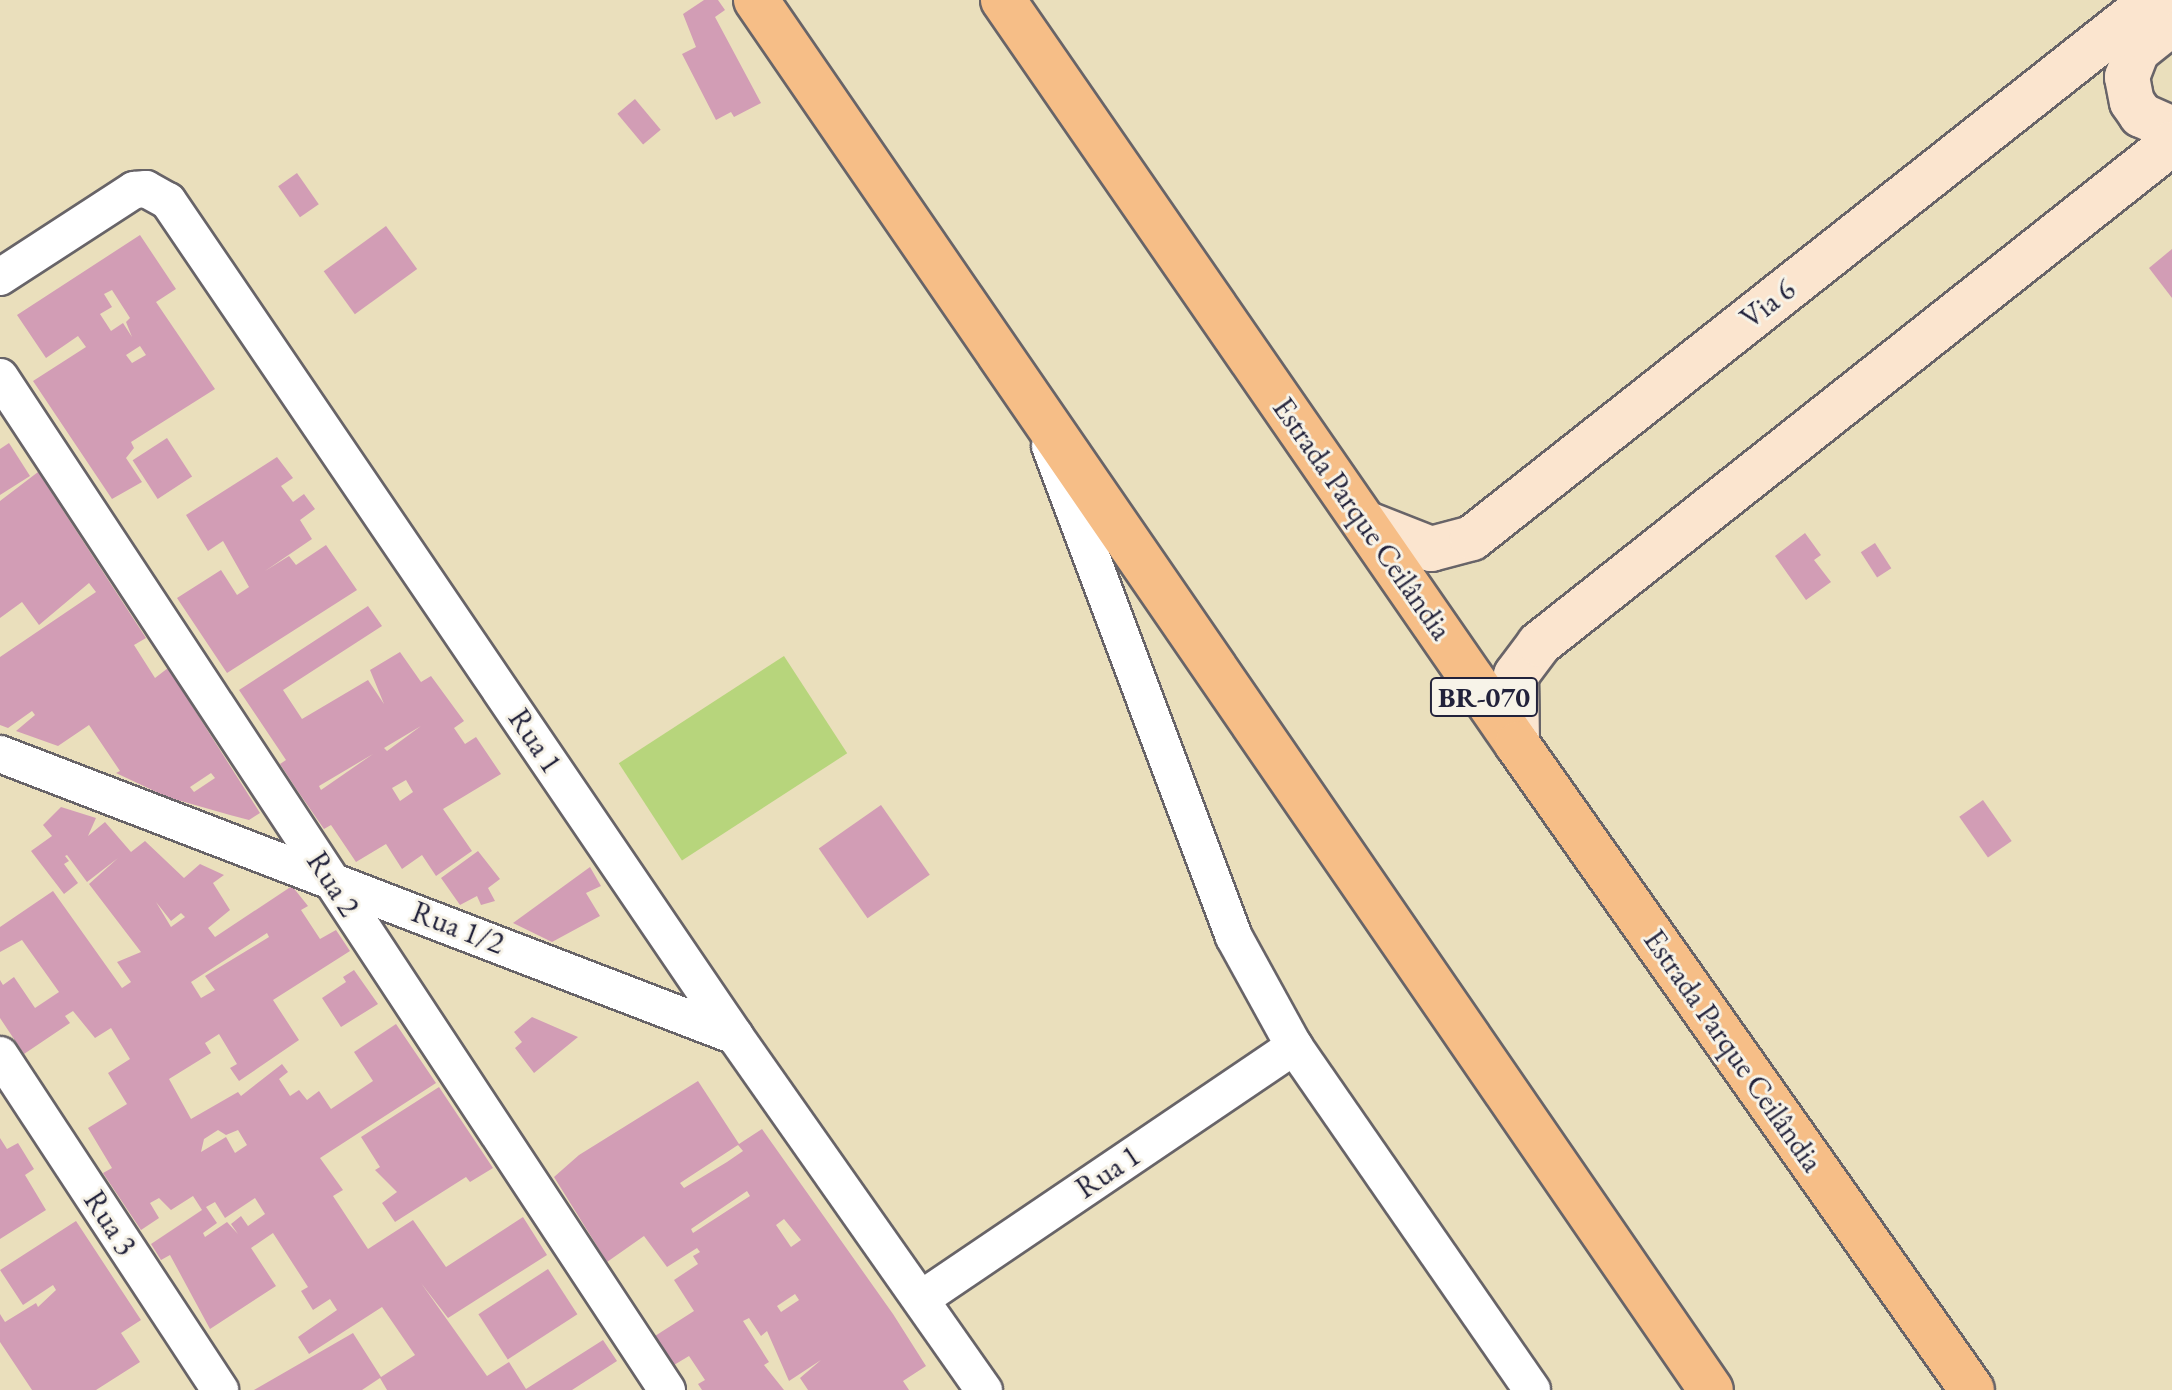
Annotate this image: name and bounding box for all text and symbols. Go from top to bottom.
street label: Via 6 [1734,272,1802,336]
street label: Estrada Parque Ceilândia [1265,391,1459,647]
road number: BR-070 [1428,673,1540,721]
street label: Rua 1 [501,702,569,780]
street label: Rua 2 [299,845,367,923]
street label: Rua 1/2 [407,894,509,962]
street label: Estrada Parque Ceilândia [1636,923,1830,1179]
street label: Rua 1 [1069,1138,1147,1206]
street label: Rua 3 [76,1184,144,1262]

